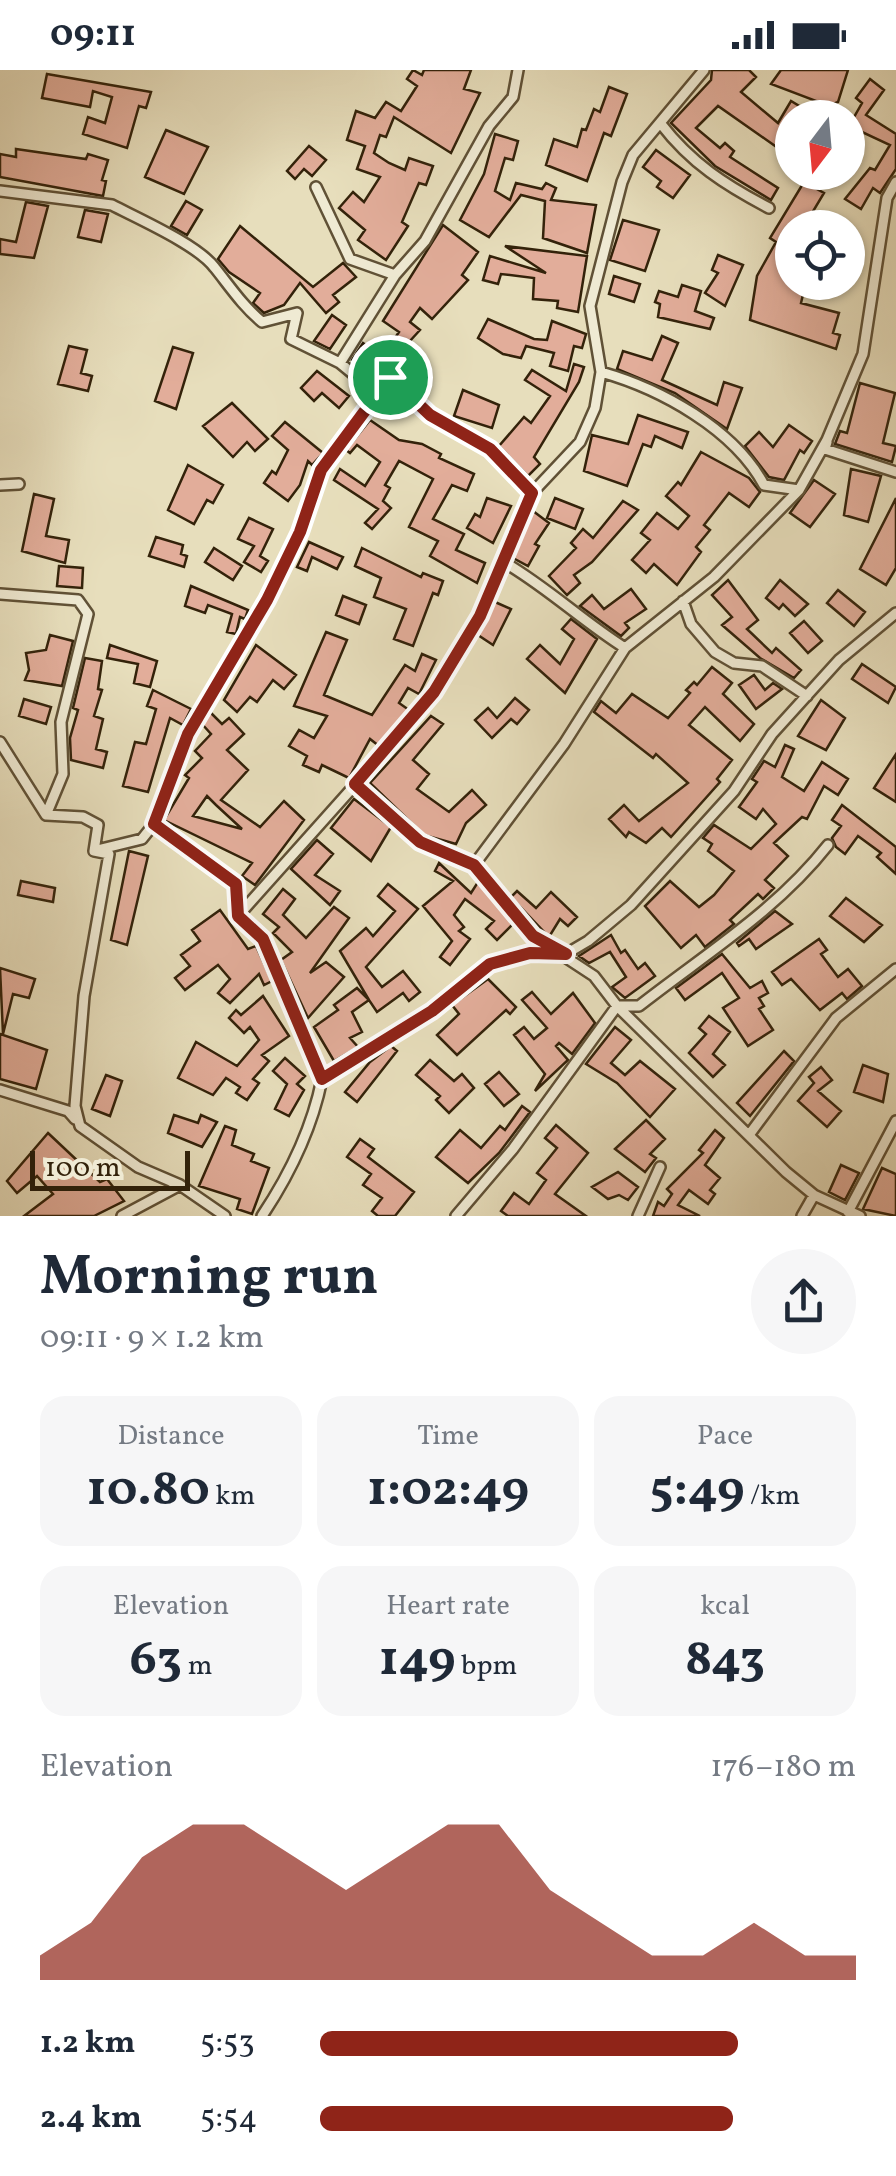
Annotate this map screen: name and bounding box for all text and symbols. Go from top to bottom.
text: 09:11 [50,9,136,62]
north arrow [775,100,865,190]
map controls [775,100,865,300]
button: locate [775,210,865,300]
pin [348,335,433,420]
icon: arrive [363,350,418,405]
scale bar [30,1146,190,1190]
text: 100 m [45,1149,120,1188]
text: Morning run [40,1241,379,1317]
button: share [751,1249,856,1354]
text: 09:11 · 9 × 1.2 km [40,1317,264,1361]
text: Distance [117,1417,225,1456]
text: Time [417,1417,479,1456]
text: Pace [697,1417,753,1456]
text: 10.80 [87,1456,210,1526]
text: 1:02:49 [367,1456,529,1526]
text: 5:49 [650,1456,745,1526]
text: km [210,1477,255,1516]
text: /km [745,1477,800,1516]
text: Elevation [113,1587,229,1626]
text: Heart rate [386,1587,510,1626]
text: kcal [700,1587,750,1626]
text: 63 [129,1626,182,1696]
text: 149 [379,1626,456,1696]
text: 843 [685,1626,765,1696]
text: m [182,1647,213,1686]
text: bpm [456,1647,517,1686]
text: Elevation [40,1746,173,1790]
text: 176–180 m [710,1746,856,1790]
text: 1.2 km [40,2022,135,2066]
text: 5:53 [200,2022,255,2066]
text: 2.4 km [40,2097,142,2141]
text: 5:54 [200,2097,257,2141]

